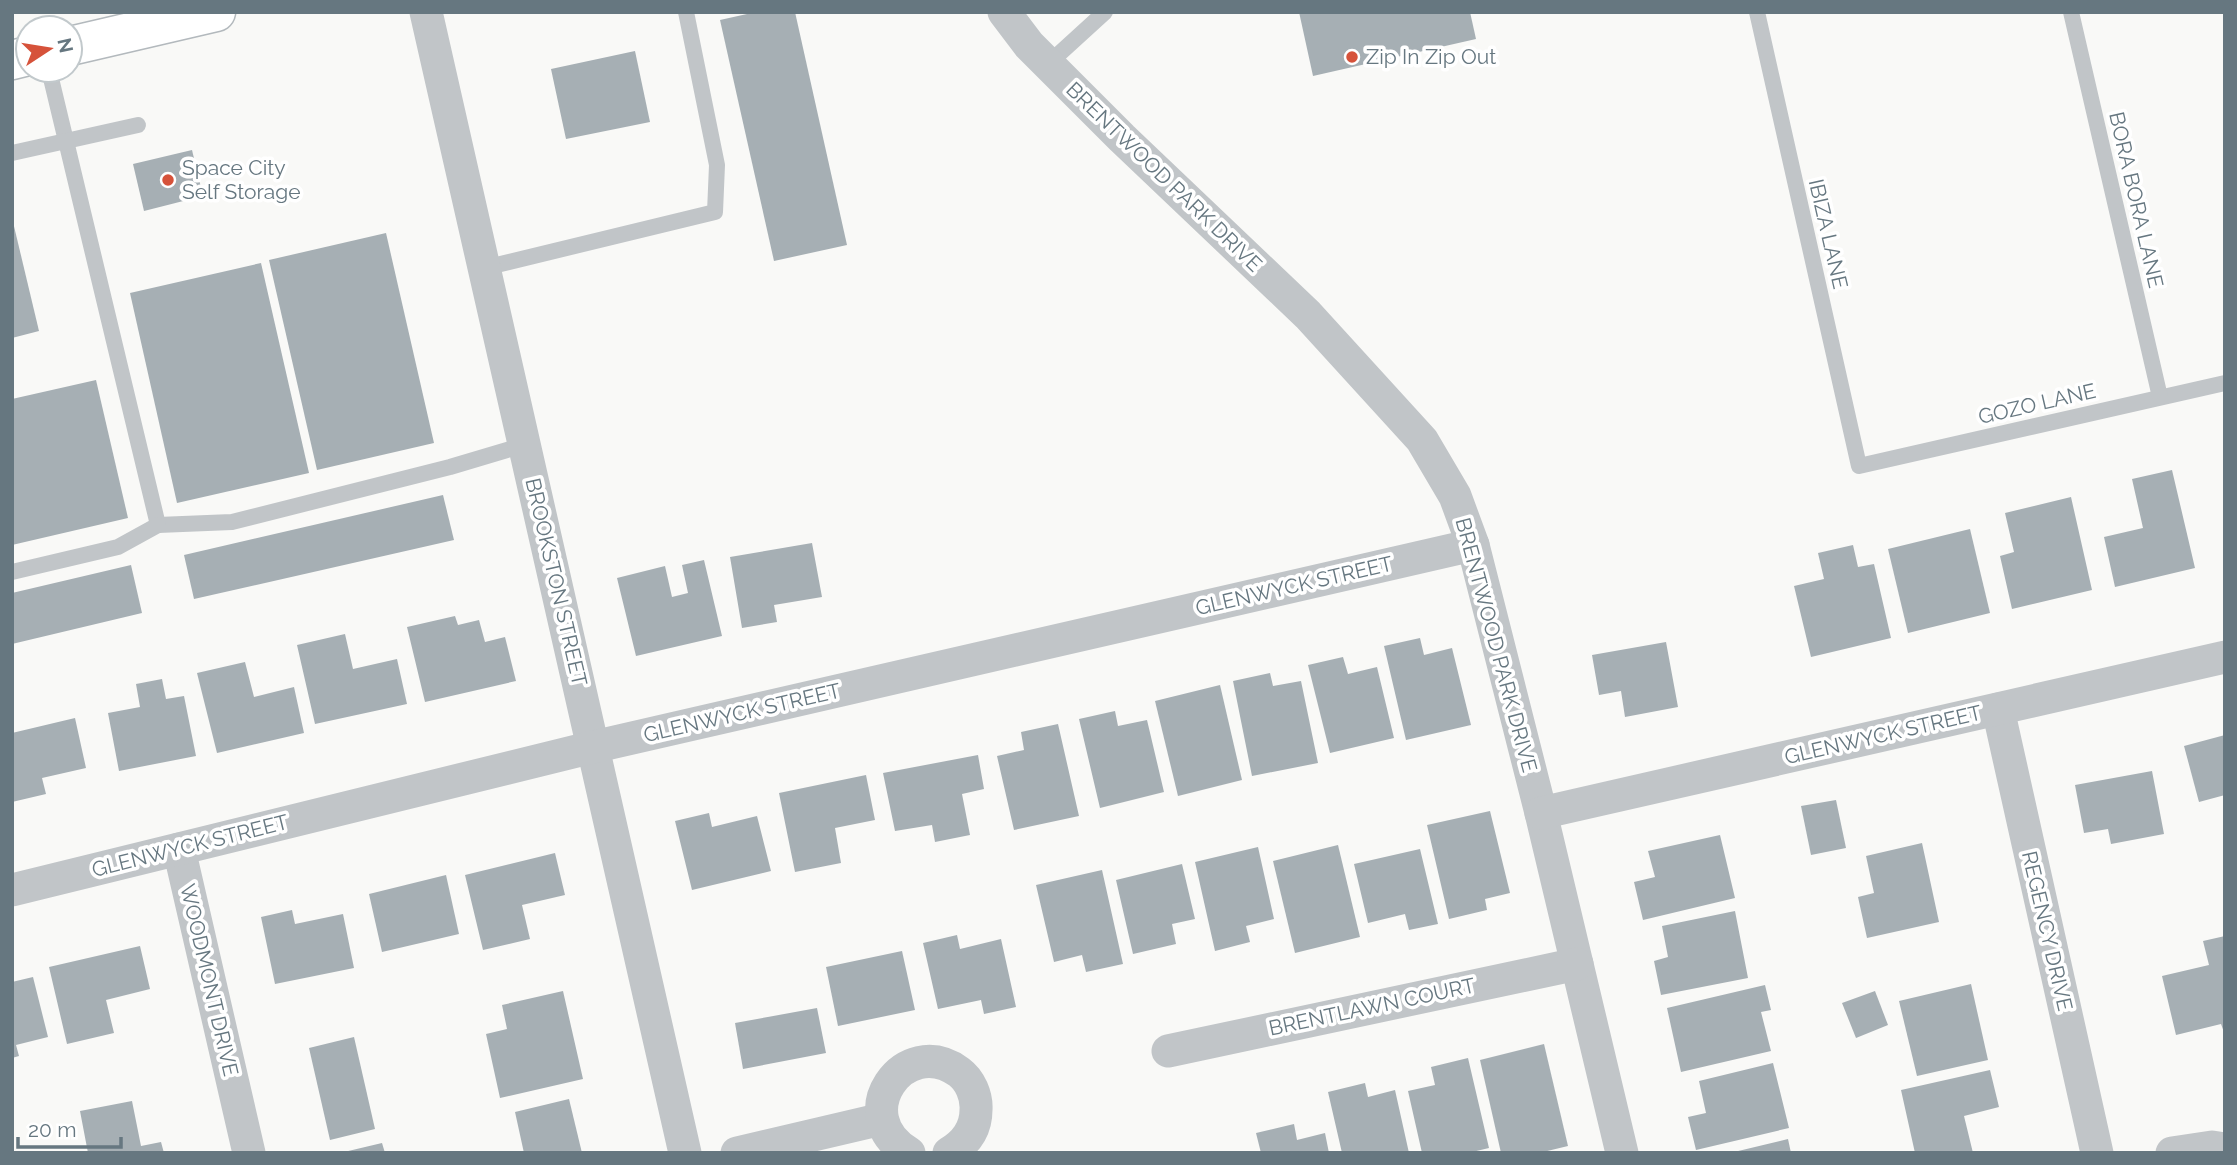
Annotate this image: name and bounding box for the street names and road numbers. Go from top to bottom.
street label: BRENTWOOD PARK DRIVE [1061,77,1267,277]
street label: BORA BORA LANE [2104,109,2169,290]
street label: IBIZA LANE [1804,177,1853,291]
street label: GOZO LANE [1976,378,2098,429]
street label: BROOKSTON STREET [520,475,593,689]
street label: BRENTWOOD PARK DRIVE [1450,515,1543,775]
street label: GLENWYCK STREET [1193,551,1395,620]
street label: GLENWYCK STREET [641,678,843,747]
street label: GLENWYCK STREET [1782,700,1984,769]
street label: GLENWYCK STREET [89,809,291,882]
street label: REGENCY DRIVE [2017,848,2078,1013]
street label: WOODMONT DRIVE [175,881,244,1079]
street label: BRENTLAWN COURT [1266,972,1478,1041]

